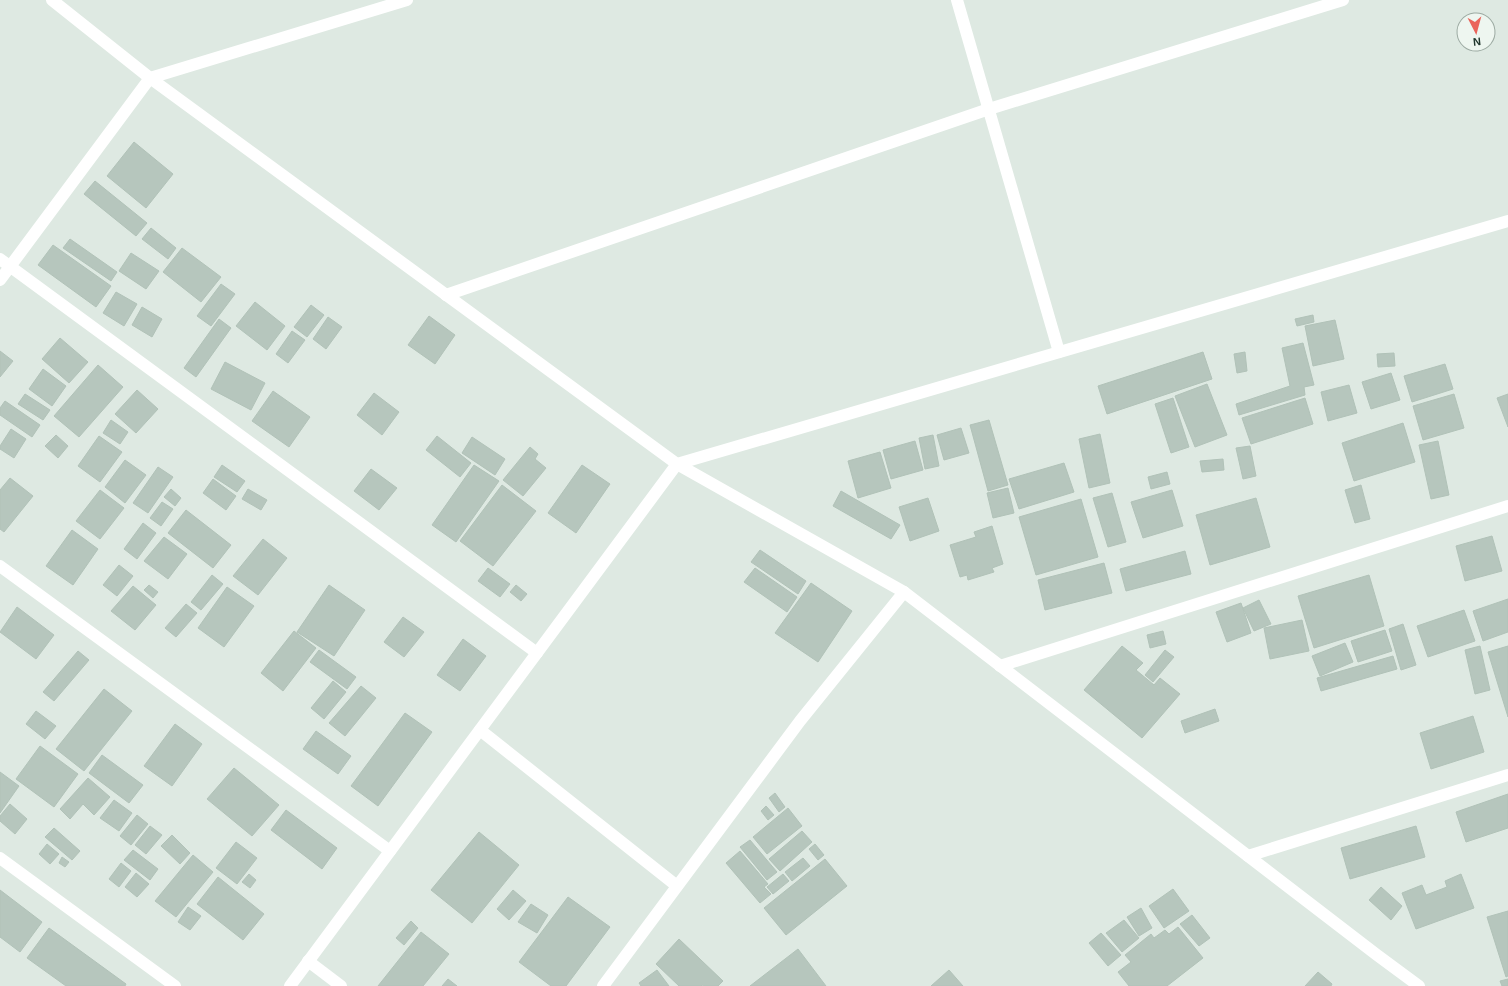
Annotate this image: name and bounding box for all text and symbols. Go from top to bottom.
north arrow [1456,12,1496,52]
text: N [1472,36,1482,48]

